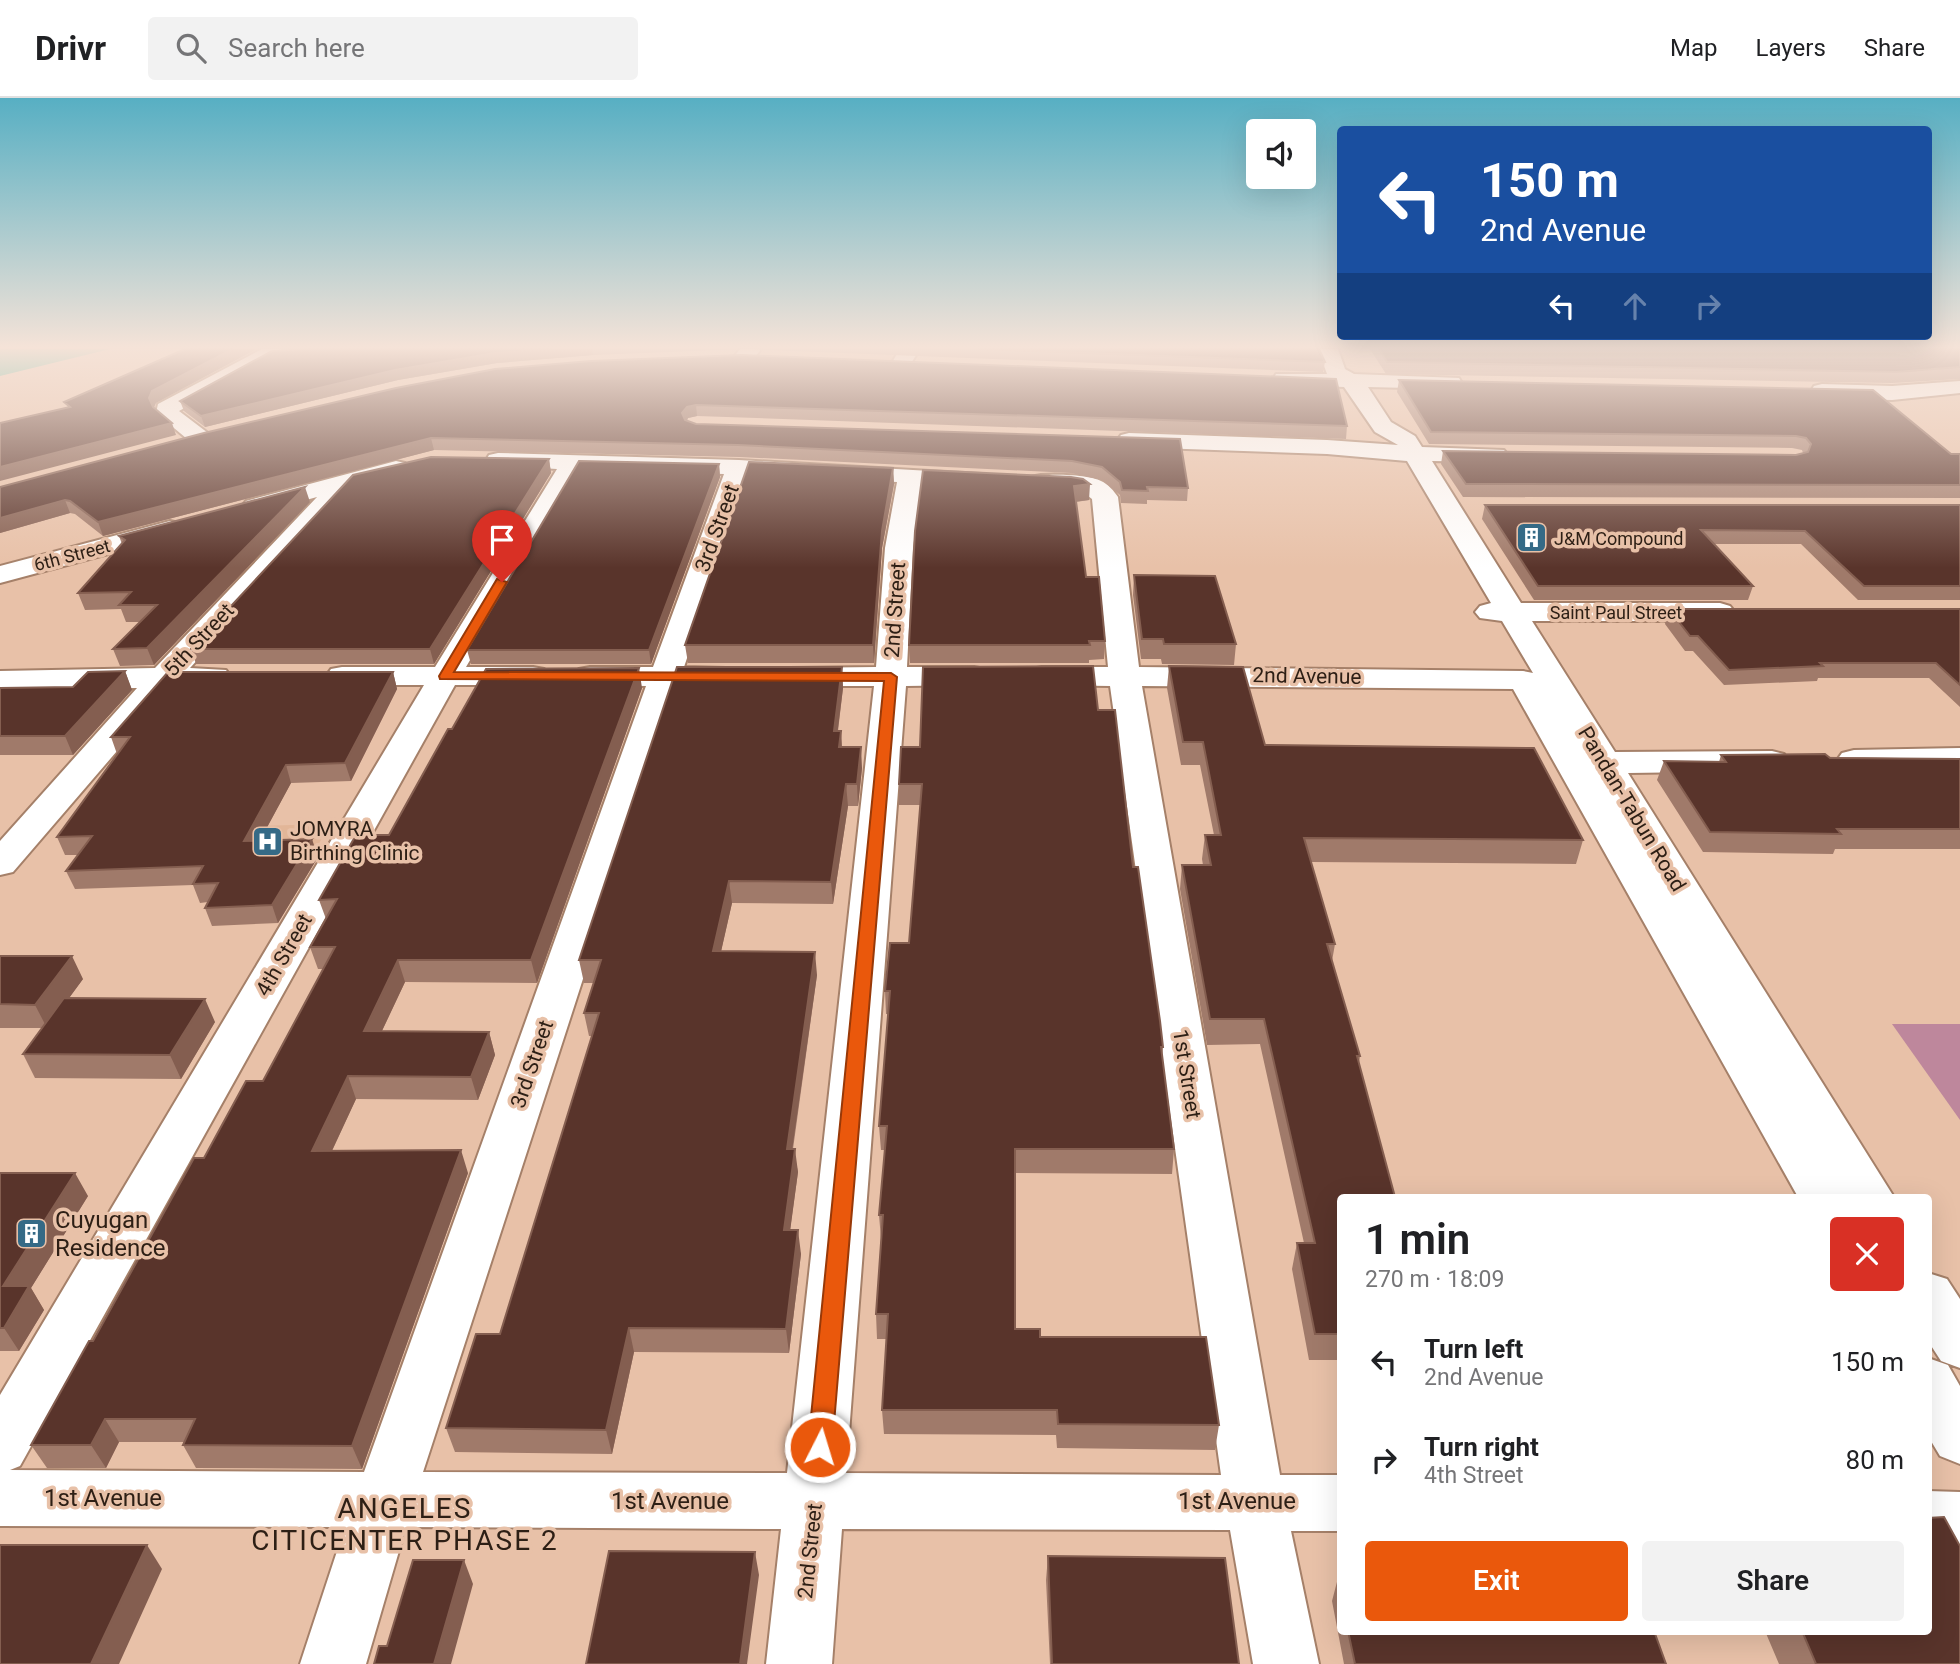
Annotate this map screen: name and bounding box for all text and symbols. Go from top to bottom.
search box [148,17,638,80]
text: Drivr [35,29,106,68]
icon: search [172,29,210,67]
text: Search here [228,33,365,63]
text: Map [1670,34,1718,62]
text: Layers [1756,34,1826,62]
text: Share [1864,34,1925,62]
map controls [1246,119,1316,189]
button: sound [1246,119,1316,189]
text: 150 m [1480,152,1619,209]
icon: left [1365,154,1456,245]
text: 2nd Avenue [1480,211,1646,249]
icon: left [1543,287,1581,325]
icon: ahead [1616,287,1654,325]
icon: right [1689,287,1727,325]
street label: 3rd Street [690,481,744,575]
pin [472,510,532,582]
icon: arrive [483,521,521,559]
building icon: J&M Compound [1514,521,1548,555]
place label: J&M Compound [1554,528,1683,549]
street label: 6th Street [32,535,112,575]
street label: 2nd Street [880,561,910,659]
street label: 5th Street [159,599,239,681]
street label: Saint Paul Street [1550,602,1682,623]
street label: 2nd Avenue [1252,663,1362,689]
street label: Pandan-Tabun Road [1573,722,1691,896]
place label: JOMYRA Birthing Clinic [290,817,420,865]
hospital icon: JOMYRA Birthing Clinic [250,824,284,858]
street label: 4th Street [251,910,317,1000]
street label: 3rd Street [506,1017,558,1111]
street label: 1st Street [1168,1028,1206,1121]
place label: Cuyugan Residence [55,1206,166,1262]
text: 1 min [1365,1215,1470,1264]
building icon: Cuyugan Residence [15,1217,49,1251]
button: close [1830,1217,1904,1291]
text: 270 m · 18:09 [1365,1266,1504,1293]
text: Turn left [1424,1334,1523,1364]
icon: left [1365,1343,1403,1381]
text: 150 m [1831,1347,1904,1377]
text: 2nd Avenue [1424,1364,1544,1391]
position arrow [783,1410,857,1484]
text: Turn right [1424,1432,1539,1462]
icon: right [1365,1441,1403,1479]
text: 80 m [1846,1445,1904,1475]
text: 4th Street [1424,1462,1524,1489]
street label: 1st Avenue [44,1484,162,1512]
street label: 1st Avenue [611,1487,729,1515]
street label: 1st Avenue [1178,1487,1296,1515]
district label: ANGELES CITICENTER PHASE 2 [251,1492,559,1557]
street label: 2nd Street [793,1502,827,1600]
button: Exit [1365,1541,1628,1621]
button: Share [1642,1541,1904,1621]

